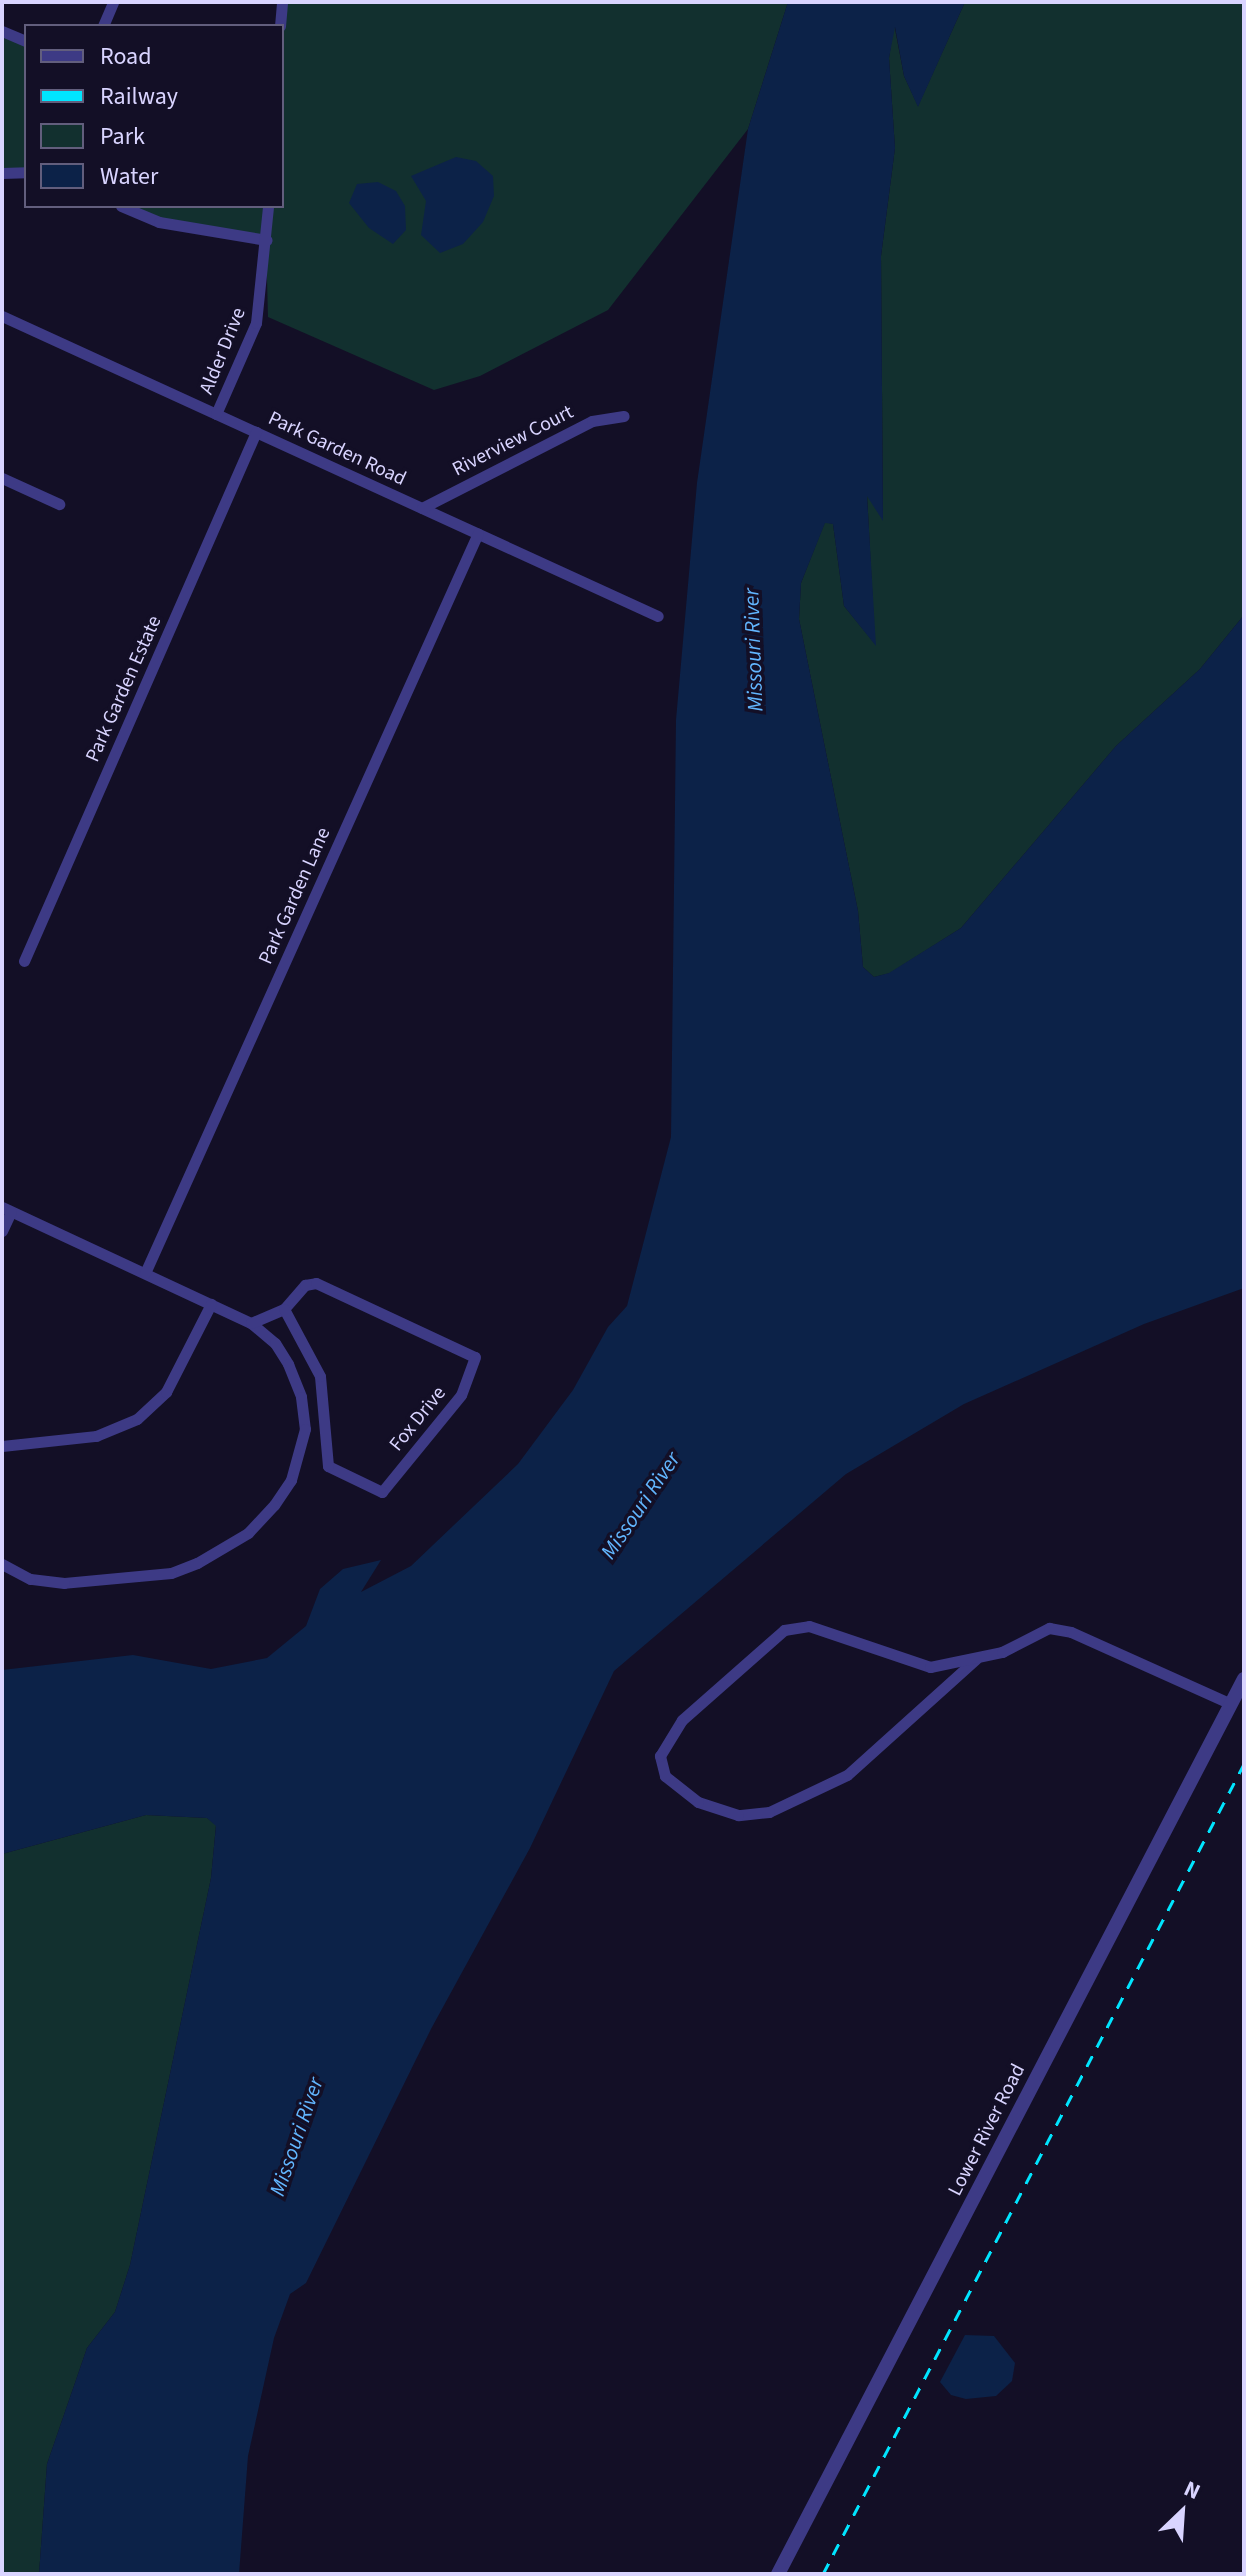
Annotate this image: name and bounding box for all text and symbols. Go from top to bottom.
legend [24,24,284,208]
text: Road [100,39,152,74]
text: Railway [100,79,178,114]
text: Park [100,119,145,154]
text: Water [100,159,158,194]
street label: Alder Drive [195,304,251,398]
street label: Riverview Court [449,400,577,482]
street label: Park Garden Road [264,407,410,491]
water label: Missouri River [739,588,769,712]
street label: Park Garden Estate [81,612,167,766]
street label: Park Garden Lane [254,824,336,968]
street label: Fox Drive [385,1382,451,1456]
water label: Missouri River [595,1447,687,1565]
street label: Lower River Road [943,2060,1031,2200]
water label: Missouri River [264,2074,330,2200]
north arrow [1142,2472,1222,2552]
text: N [1179,2473,1206,2508]

